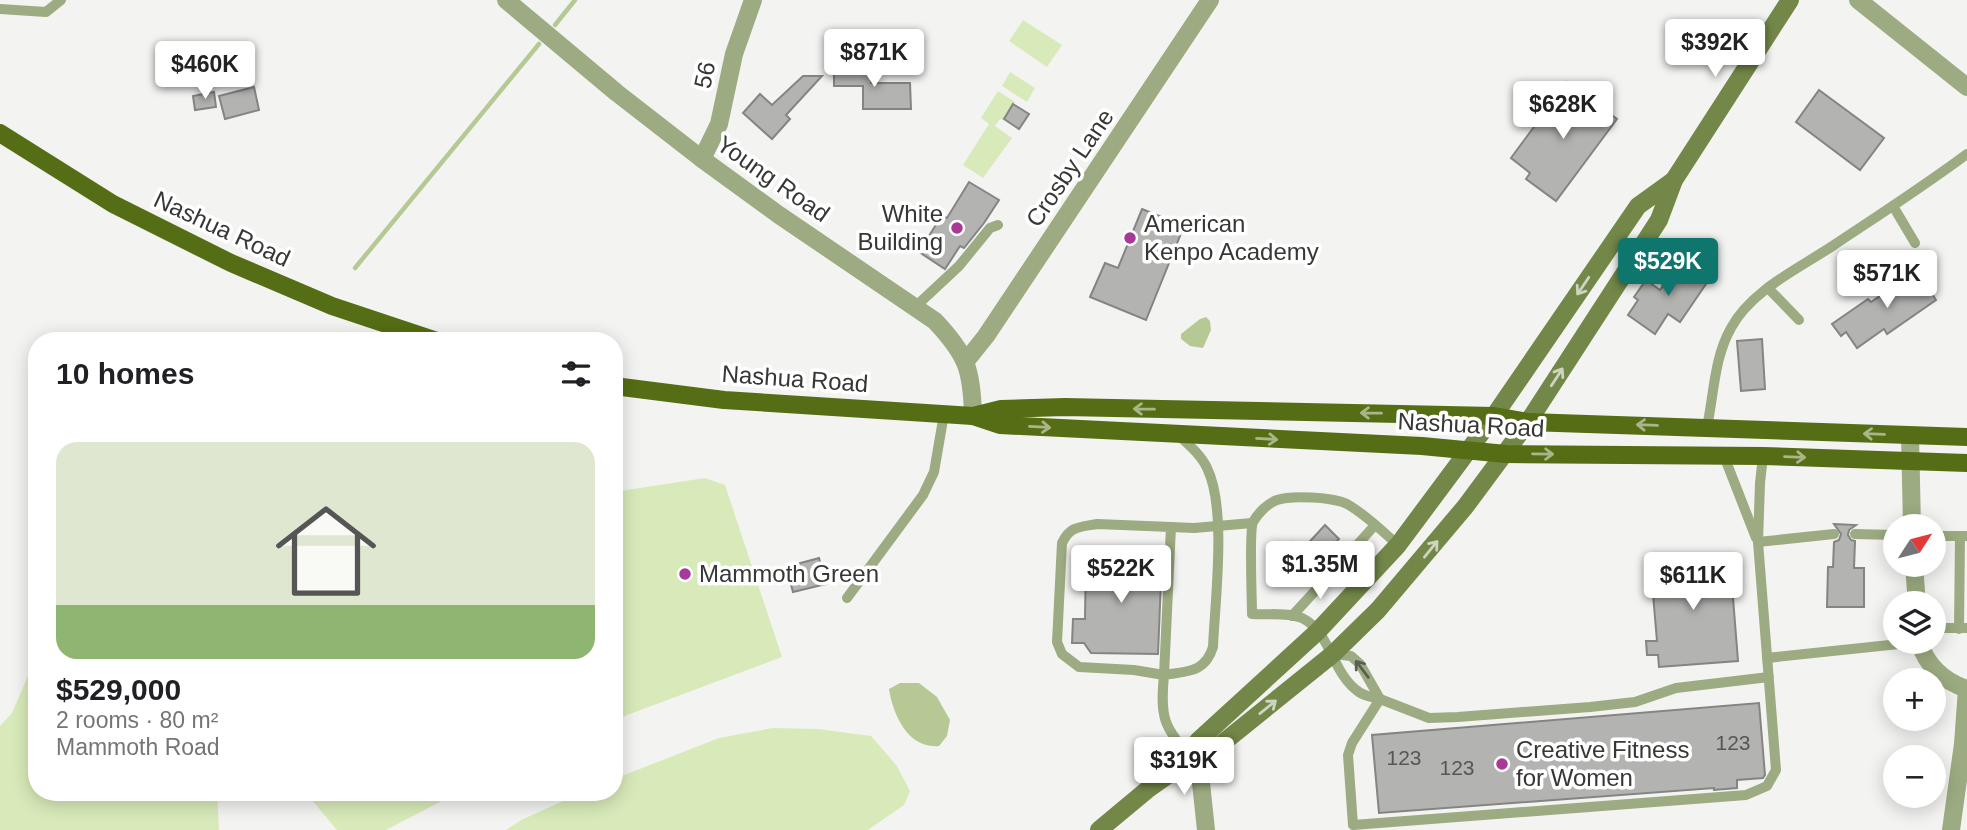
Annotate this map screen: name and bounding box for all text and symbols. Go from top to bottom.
pin: $392K [1666,20,1764,79]
pin: $871K [825,29,923,89]
text: $392K [1681,29,1749,55]
text: $871K [840,39,908,65]
pin: $460K [156,42,254,101]
text: $460K [171,51,239,77]
street label: 56 [689,59,720,91]
pin: $628K [1514,82,1612,141]
text: $628K [1529,91,1597,117]
street label: Crosby Lane [1020,104,1119,232]
street label: Young Road [712,130,835,227]
street label: Nashua Road [150,185,294,272]
place label: White Building [858,200,943,255]
place label: American Kenpo Academy [1144,210,1319,265]
marker: White Building [949,220,965,236]
marker: American Kenpo Academy [1122,230,1138,246]
pin: $529K [1619,238,1717,298]
text: $529K [1634,248,1702,274]
pin: $571K [1838,250,1936,310]
text: $571K [1853,260,1921,286]
one-way arrow [1576,276,1590,295]
icon: filters [557,355,595,393]
text: 10 homes [56,357,194,390]
street label: Nashua Road [721,360,869,397]
one-way arrow [1551,367,1565,387]
one-way arrow [1132,402,1155,416]
one-way arrow [1360,406,1383,420]
street label: Nashua Road [1397,407,1545,442]
one-way arrow [1636,418,1659,432]
one-way arrow [1028,421,1051,434]
one-way arrow [1863,427,1886,440]
one-way arrow [1255,433,1278,446]
one-way arrow [1531,447,1554,461]
one-way arrow [1783,451,1806,464]
icon: home [263,488,389,614]
north arrow [1883,514,1946,578]
map controls [1883,514,1946,808]
one-way arrow [1423,540,1439,558]
pin: $1.35M [1263,542,1377,601]
pin: $522K [1072,546,1170,605]
text: $1.35M [1282,551,1358,577]
pin: $611K [1644,552,1742,612]
text: $522K [1087,555,1155,581]
place label: Mammoth Green [699,560,879,587]
text: $611K [1660,562,1726,588]
marker: Mammoth Green [677,566,693,582]
button: layers [1883,591,1946,654]
one-way arrow [1354,660,1369,679]
button: + [1883,668,1946,731]
text: $529,000 [56,673,181,706]
one-way arrow [1258,699,1276,714]
text: 2 rooms · 80 m² [56,707,218,733]
house number: 123 [1715,731,1751,754]
text: Mammoth Road [56,734,220,760]
place label: Creative Fitness for Women [1516,736,1689,791]
pin: $319K [1135,738,1233,797]
button: − [1883,745,1946,808]
house number: 123 [1386,746,1422,769]
text: $319K [1150,747,1218,773]
house number: 123 [1439,756,1475,779]
marker: Creative Fitness for Women [1494,756,1510,772]

